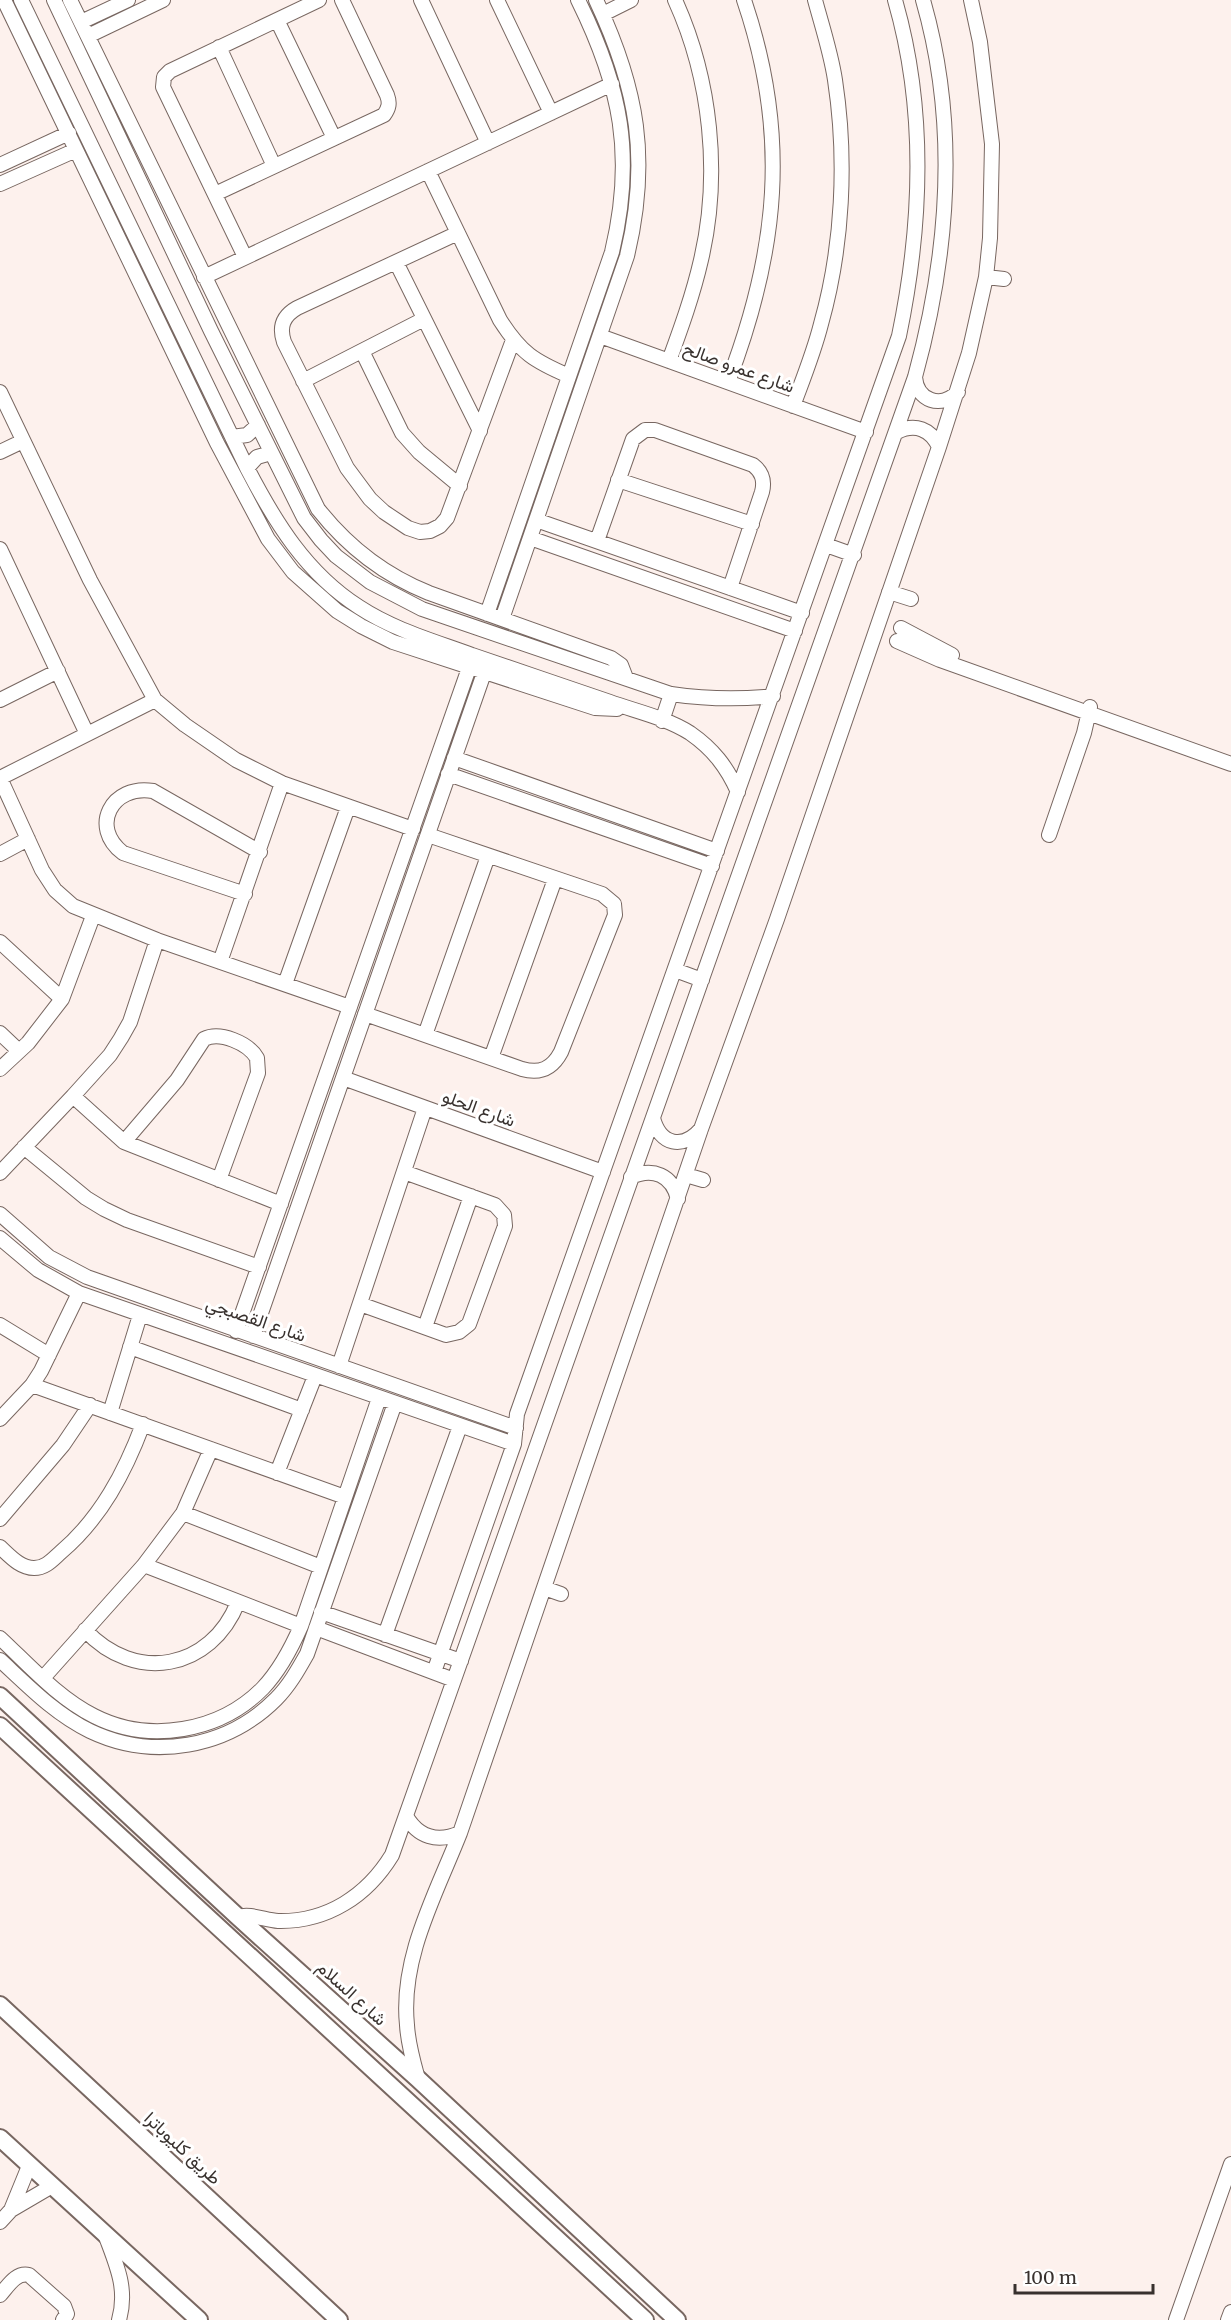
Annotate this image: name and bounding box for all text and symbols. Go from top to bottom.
street label: شارع عمرو صالح [680,336,798,399]
street label: شارع الحلو [439,1084,519,1133]
street label: شارع القصبجي [202,1291,309,1351]
street label: شارع السلام [311,1955,392,2031]
street label: طريق كليوباترا [140,2106,226,2190]
scale bar [1015,2257,1153,2295]
text: 100 m [1024,2266,1077,2289]

